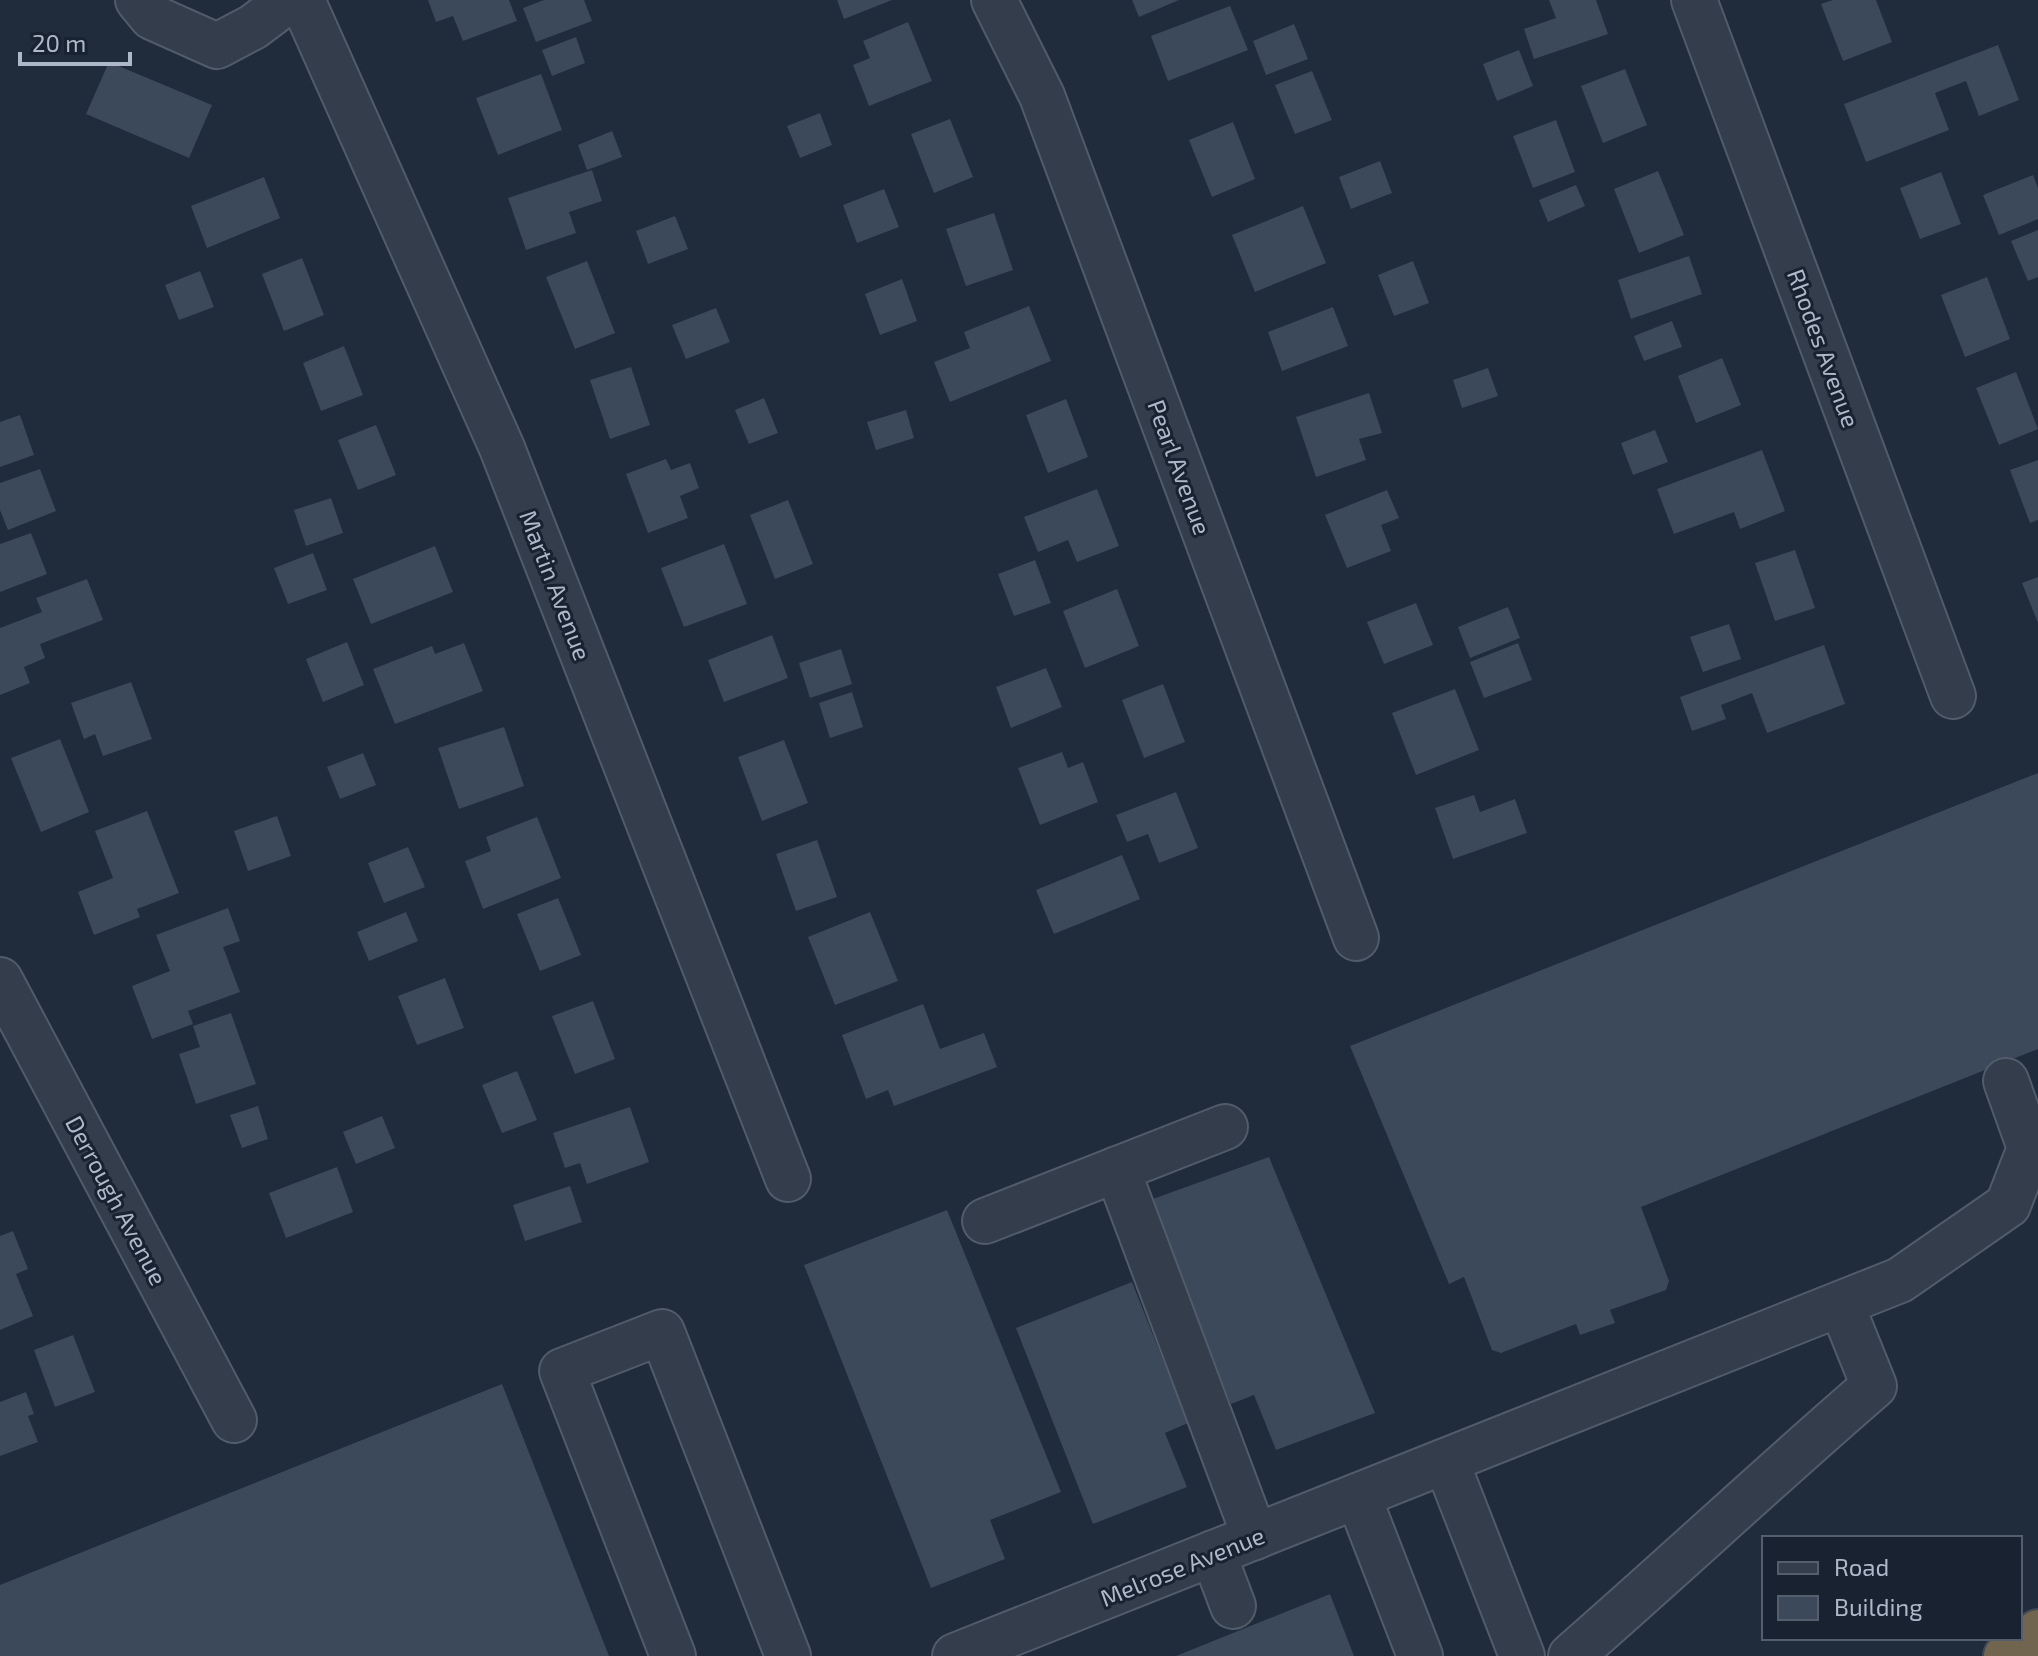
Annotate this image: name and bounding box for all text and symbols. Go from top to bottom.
scale bar [20,16,130,66]
text: 20 m [32,28,86,57]
street label: Rhodes Avenue [1782,265,1866,431]
street label: Pearl Avenue [1142,396,1218,538]
street label: Martin Avenue [514,506,598,664]
street label: Derrough Avenue [60,1110,174,1290]
street label: Melrose Avenue [1096,1520,1268,1612]
legend [1762,1536,2022,1640]
text: Road [1834,1552,1889,1581]
text: Building [1834,1592,1923,1621]

